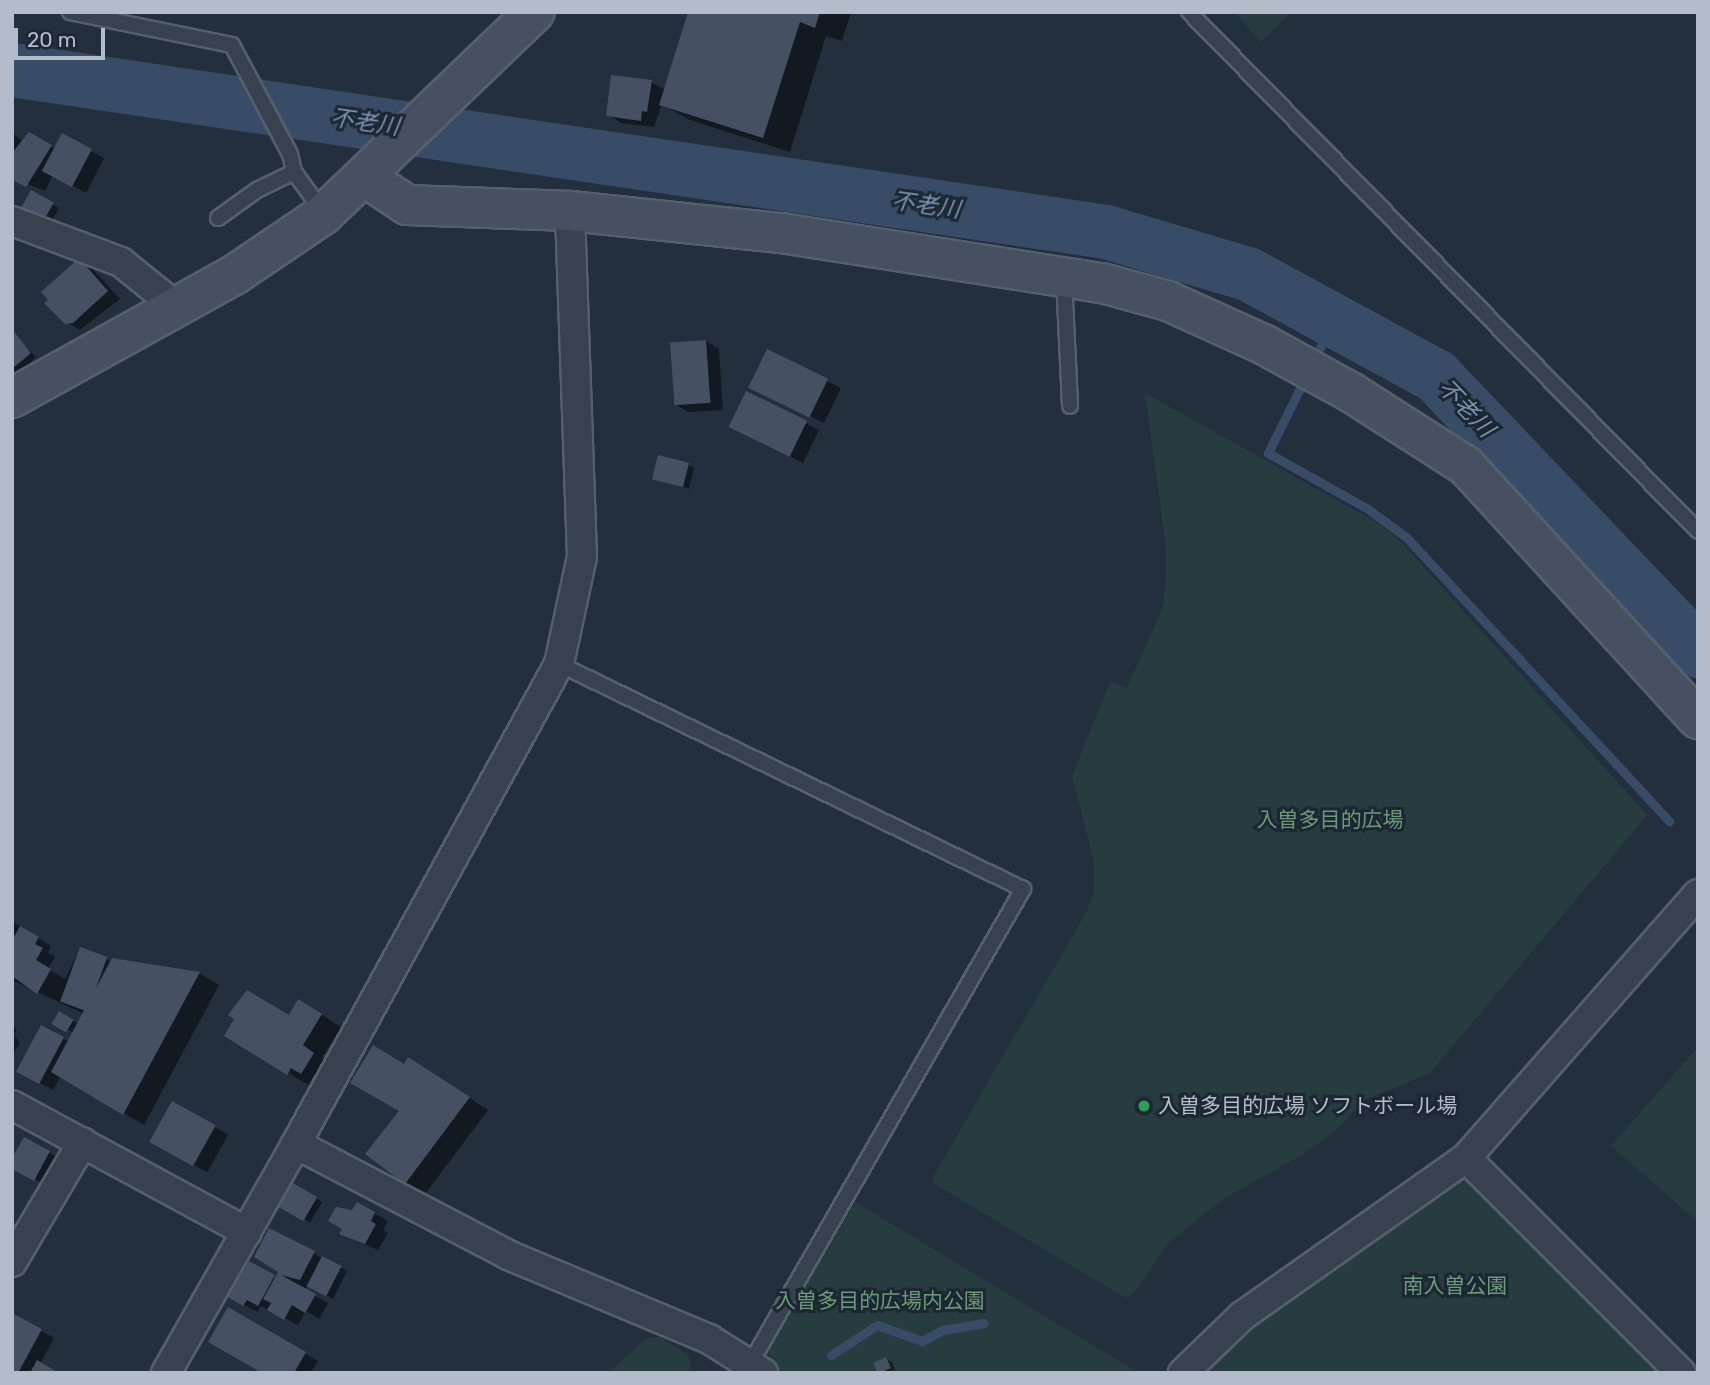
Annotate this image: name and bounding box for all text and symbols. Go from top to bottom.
scale bar [18,14,108,58]
text: 20 m [27,27,76,52]
water label: 不老川 [329,104,401,140]
water label: 不老川 [890,187,962,223]
water label: 不老川 [1432,374,1500,442]
park label: 入曽多目的広場 [1257,807,1403,833]
place label: 入曽多目的広場 ソフトボール場 [1158,1093,1457,1119]
marker: 入曽多目的広場 ソフトボール場 [1136,1098,1152,1114]
park label: 南入曽公園 [1403,1273,1507,1299]
park label: 入曽多目的広場内公園 [775,1288,985,1314]

